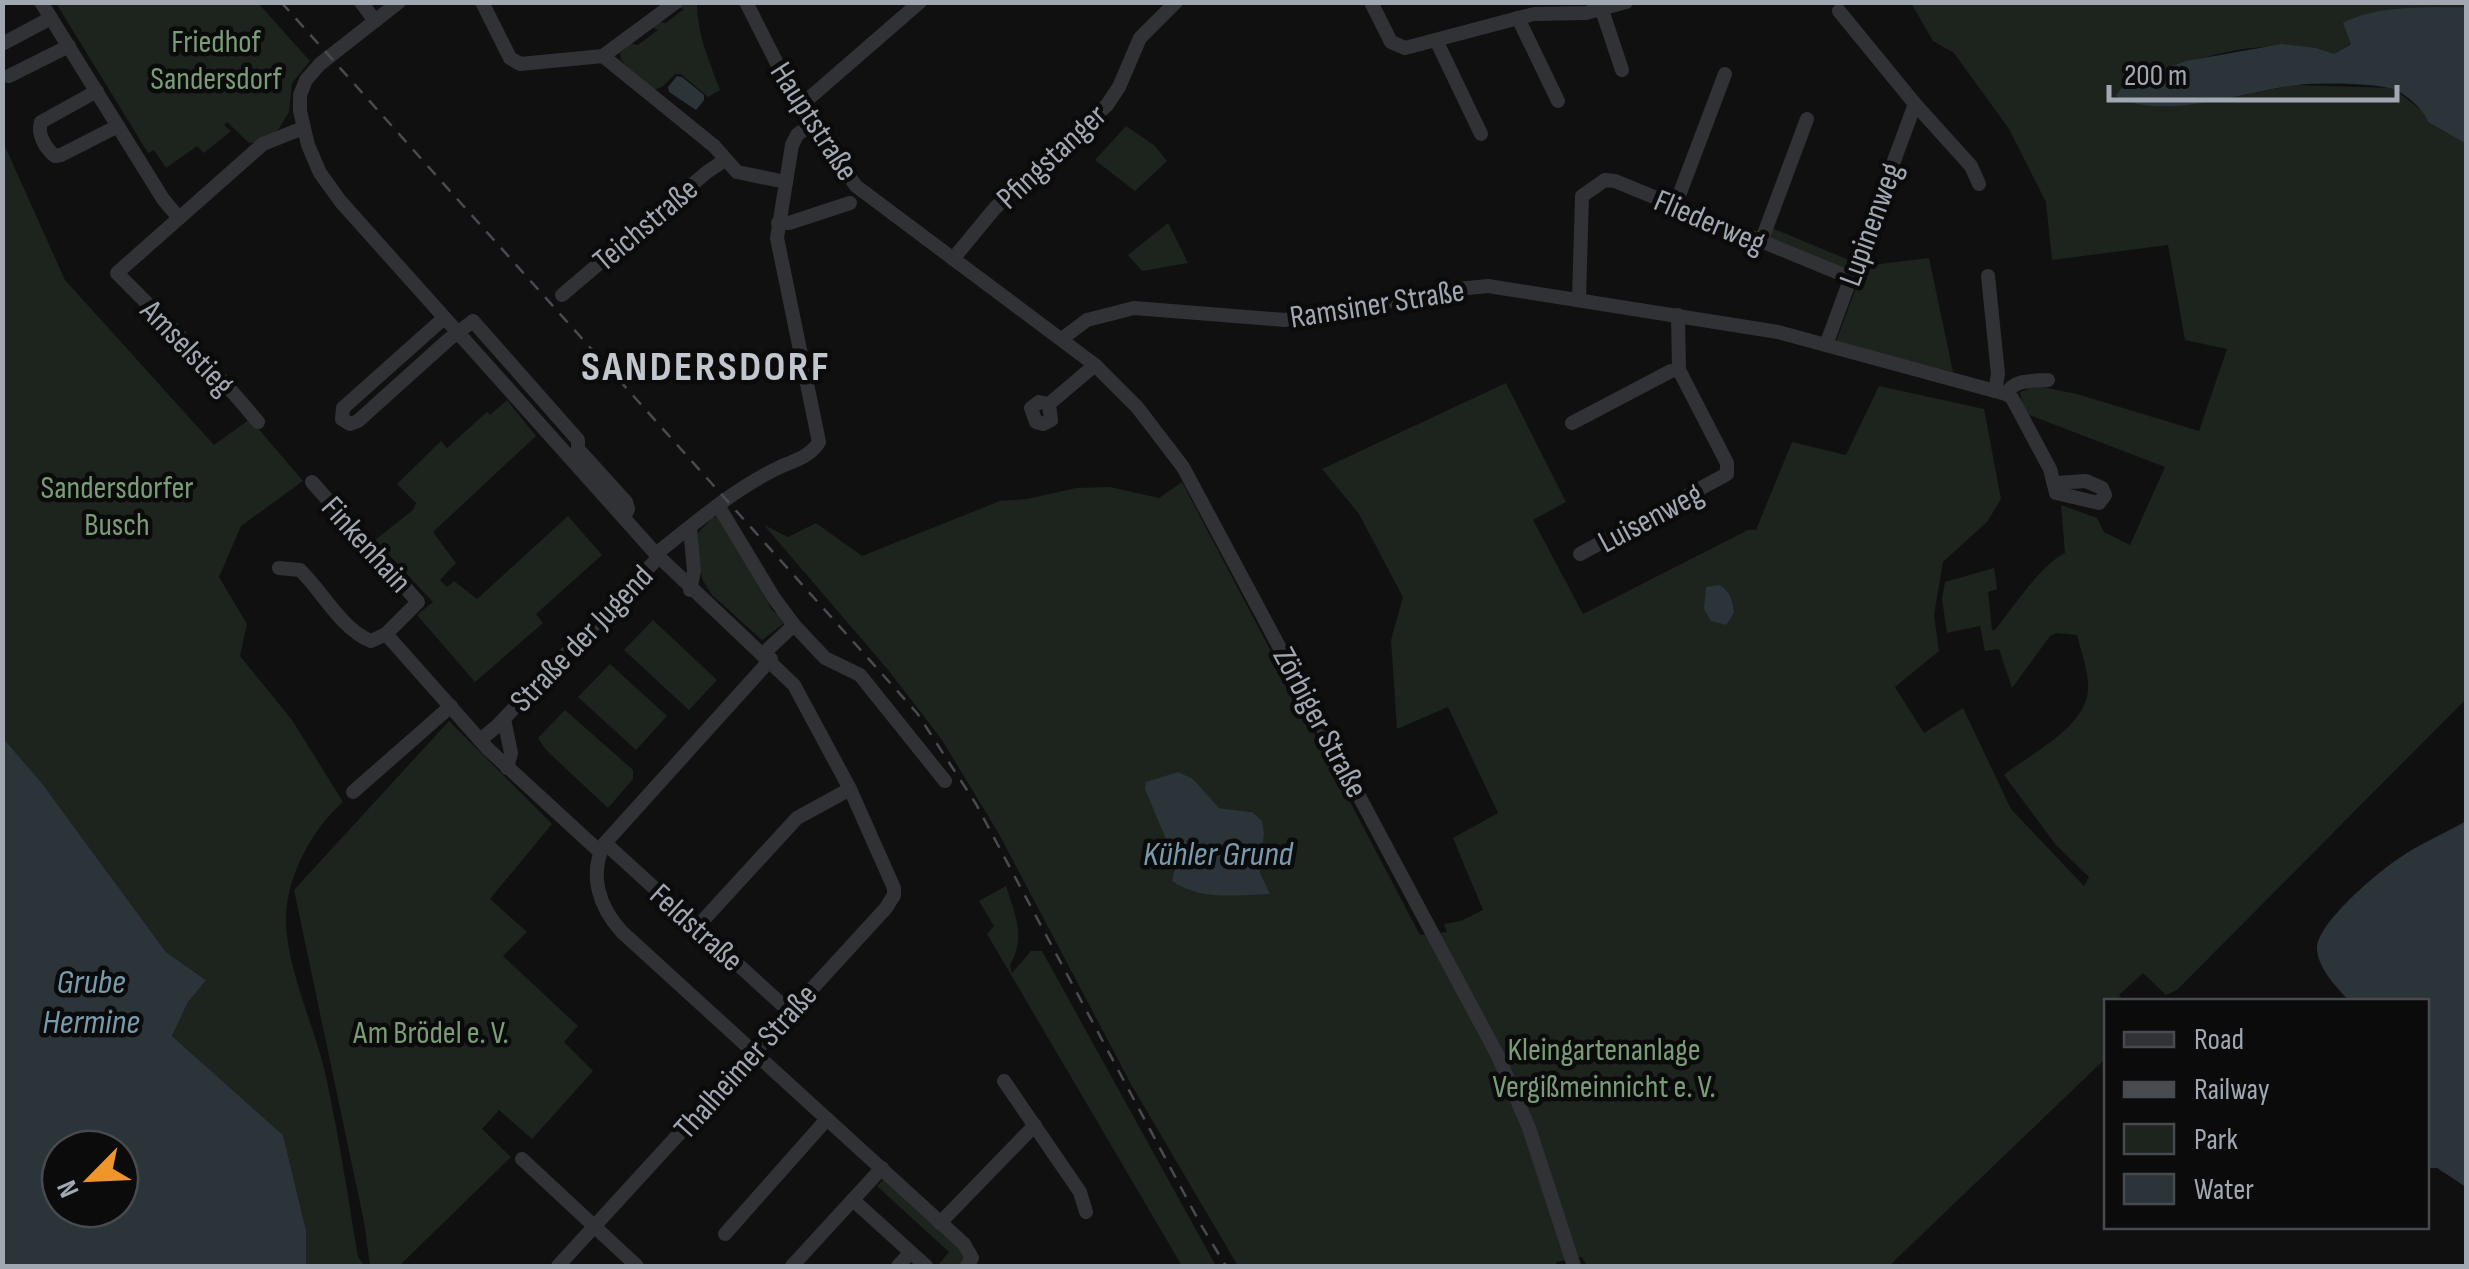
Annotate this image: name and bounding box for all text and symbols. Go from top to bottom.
park label: Friedhof Sandersdorf [150,23,283,99]
scale bar [2109,40,2396,102]
street label: Hauptstraße [761,55,866,188]
text: 200 m [2124,58,2187,94]
street label: Pfingstanger [989,96,1115,218]
street label: Lupinenweg [1831,158,1912,291]
street label: Teichstraße [586,170,706,280]
street label: Fliederweg [1648,182,1771,263]
street label: Ramsiner Straße [1287,271,1467,338]
street label: Amselstieg [131,291,242,404]
district label: SANDERSDORF [581,342,831,393]
park label: Sandersdorfer Busch [41,469,193,545]
street label: Luisenweg [1592,475,1710,562]
street label: Finkenhain [313,489,419,601]
street label: Straße der Jugend [502,558,662,720]
street label: Zörbiger Straße [1264,641,1376,805]
water label: Kühler Grund [1143,833,1295,876]
street label: Feldstraße [641,876,751,980]
water label: Grube Hermine [42,961,140,1044]
street label: Thalheimer Straße [666,976,826,1148]
legend [2104,999,2429,1229]
park label: Am Brödel e. V. [352,1014,509,1053]
text: Road [2194,1022,2244,1058]
park label: Kleingartenanlage Vergißmeinnicht e. V. [1493,1031,1715,1107]
text: Railway [2194,1072,2270,1108]
text: Park [2194,1122,2238,1158]
north arrow [40,1129,140,1229]
text: Water [2194,1172,2254,1208]
text: N [50,1175,87,1202]

